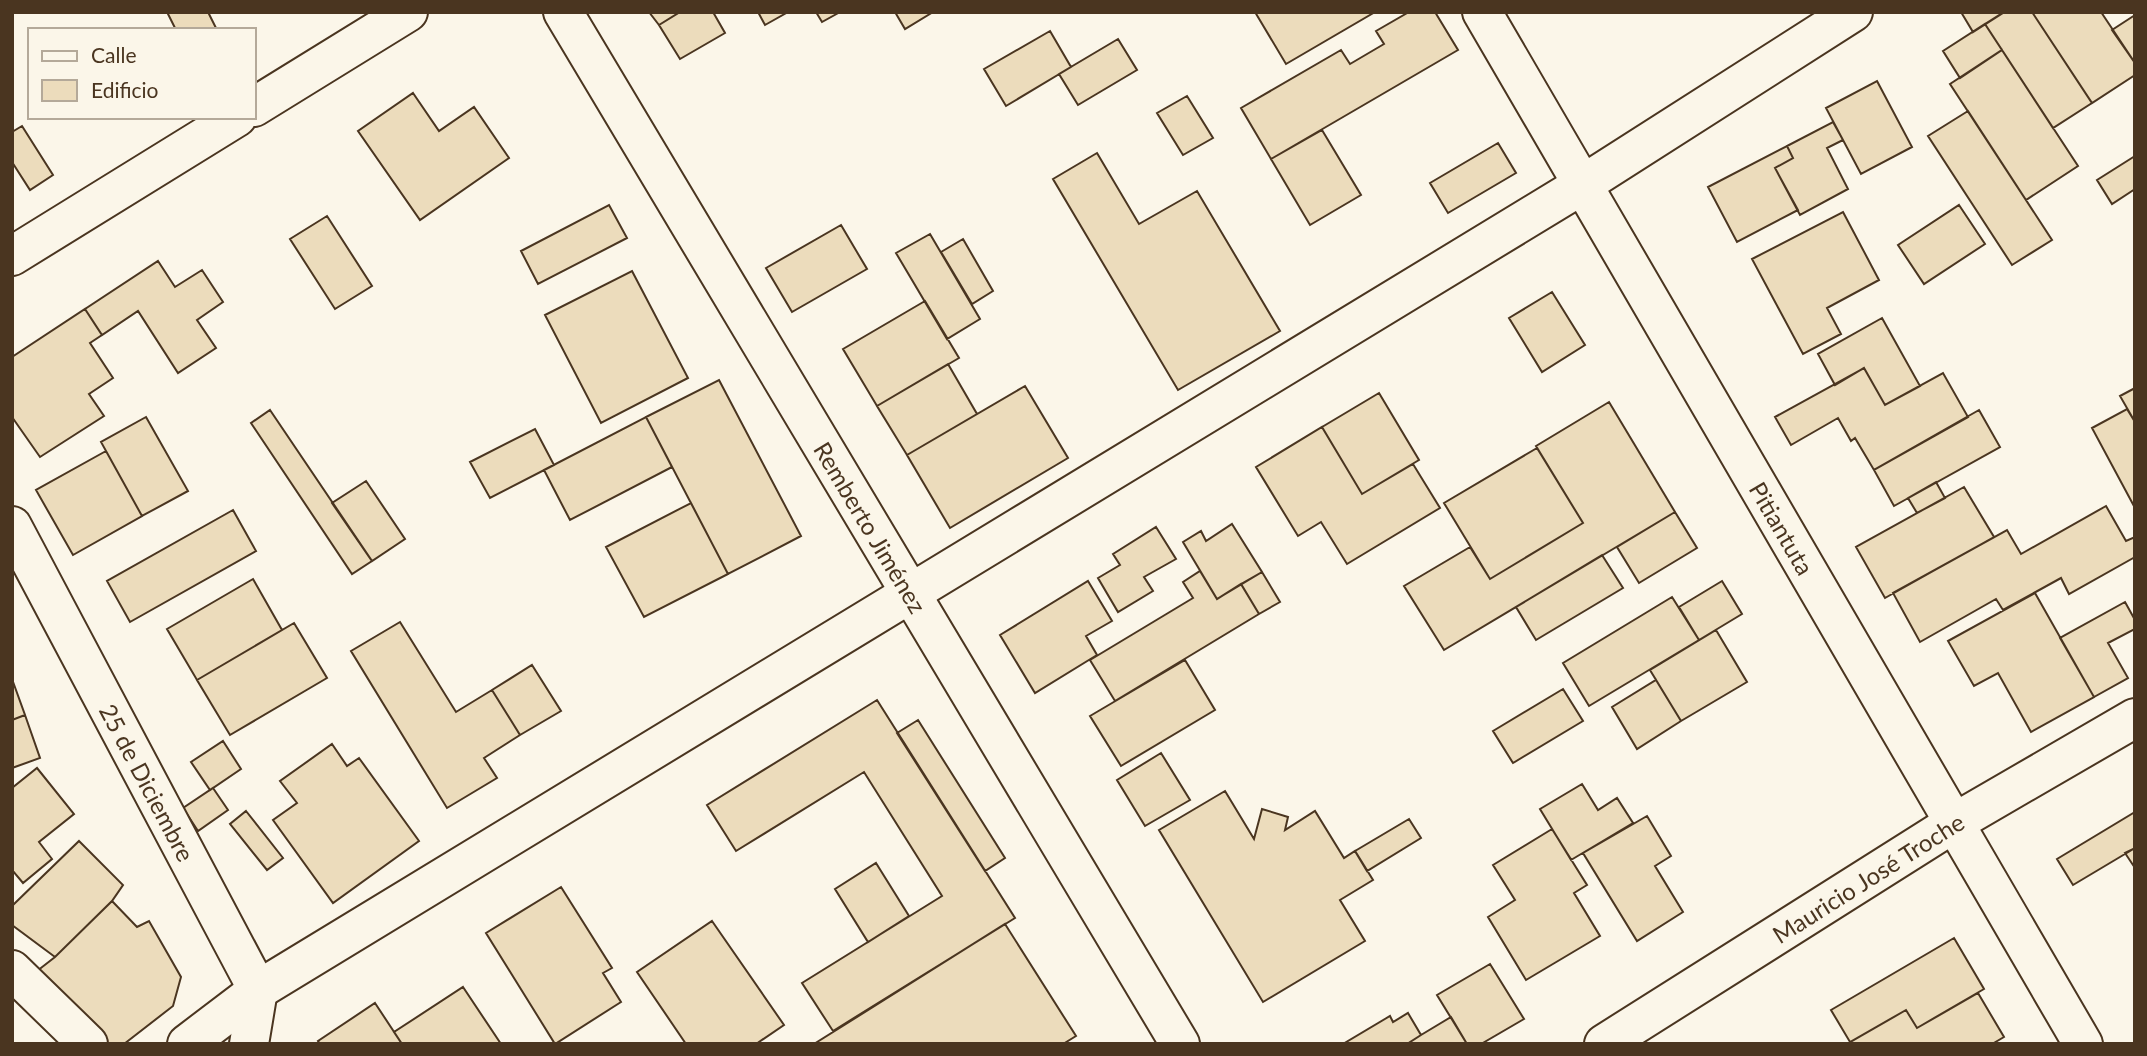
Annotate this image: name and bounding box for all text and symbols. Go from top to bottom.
legend [28,28,256,119]
text: Calle [91,42,136,67]
text: Edificio [91,77,159,102]
street label: Remberto Jiménez [809,436,933,618]
street label: Pitiantuta [1744,476,1821,580]
street label: 25 de Diciembre [94,698,201,866]
street label: Mauricio José Troche [1767,806,1969,949]

